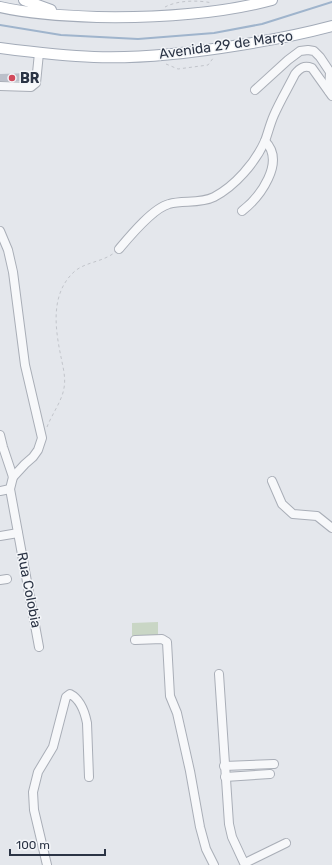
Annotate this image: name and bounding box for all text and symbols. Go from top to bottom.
street label: Avenida 29 de Março [158,27,294,63]
place label: BR [20,70,40,87]
marker: BR [7,73,17,83]
street label: Rua Colobia [13,551,45,629]
scale bar [10,831,105,857]
text: 100 m [16,838,50,852]

